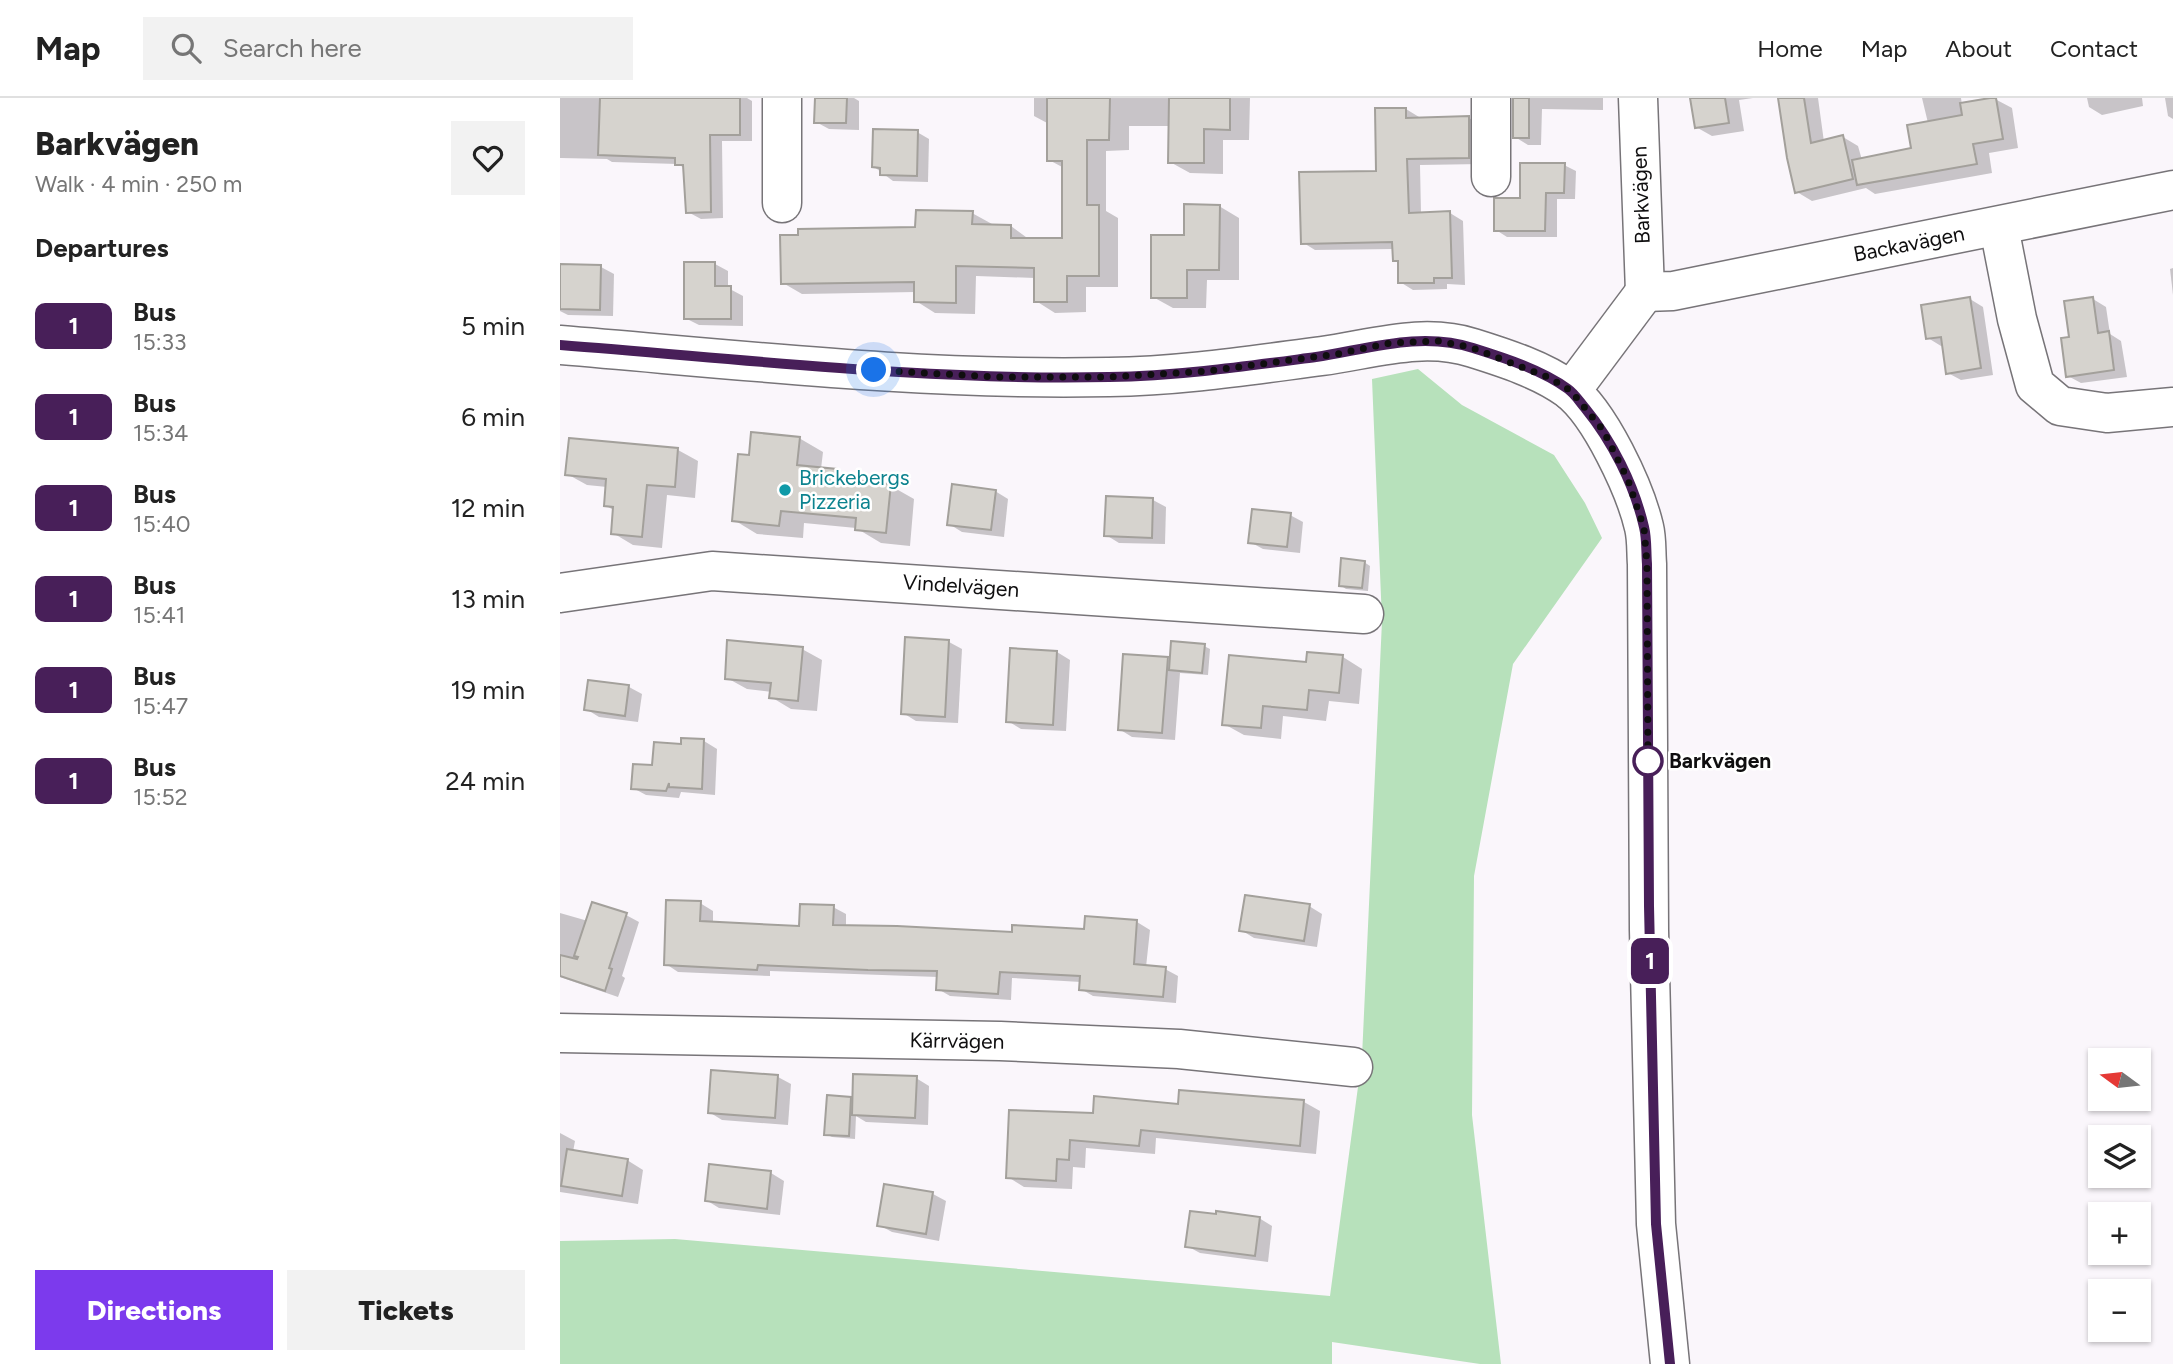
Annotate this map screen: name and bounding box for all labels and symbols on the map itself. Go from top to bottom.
street label: Barkvägen [1626,146,1655,244]
street label: Backavägen [1851,221,1967,267]
your location [856,352,891,387]
place label: Brickebergs Pizzeria [799,465,910,514]
marker: Brickebergs Pizzeria [777,482,793,498]
street label: Vindelvägen [902,569,1020,602]
marker: Barkvägen [1633,746,1663,776]
place label: Barkvägen [1669,748,1771,773]
line badge: 1 [1627,938,1673,984]
street label: Kärrvägen [909,1027,1005,1054]
north arrow [2088,1048,2151,1111]

